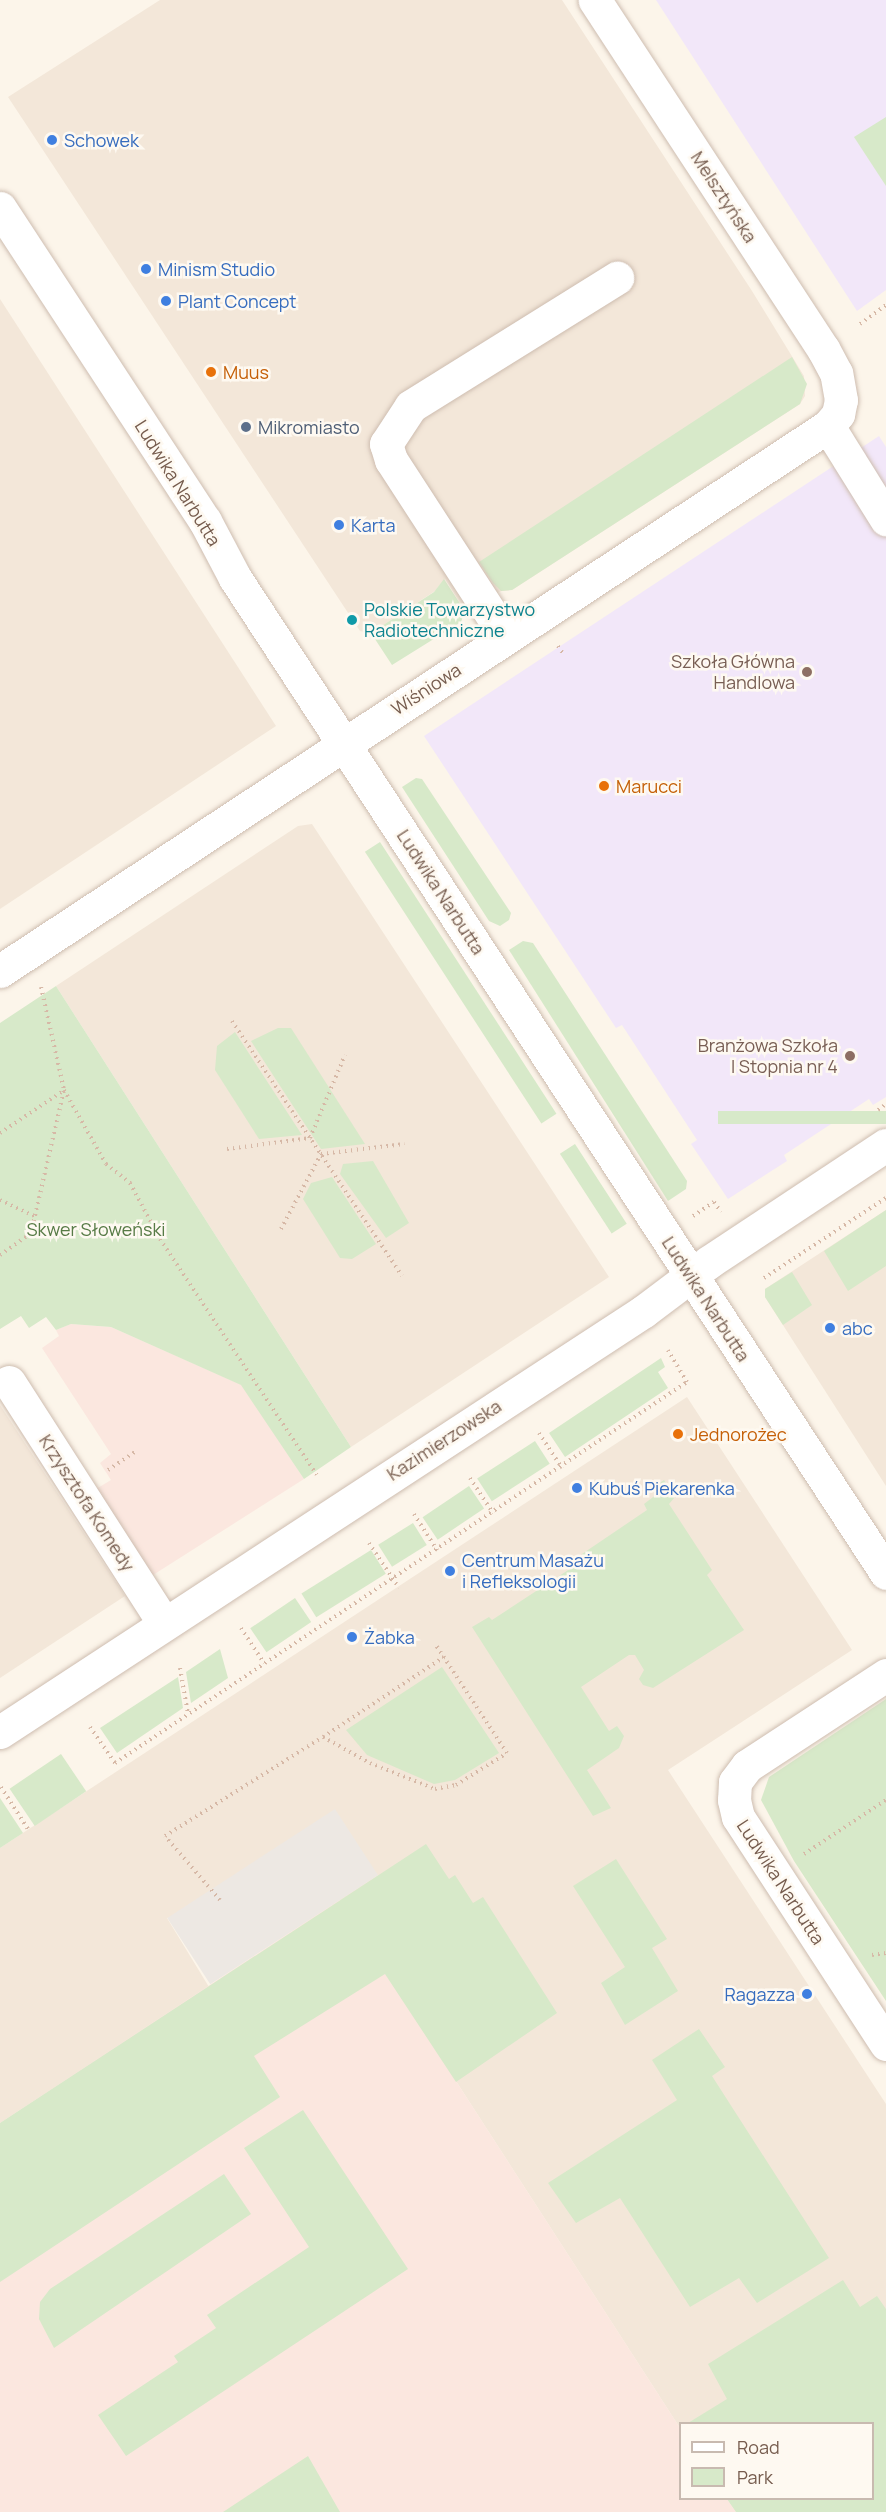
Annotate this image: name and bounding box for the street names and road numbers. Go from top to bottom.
street label: Melsztyńska [687,147,761,247]
street label: Ludwika Narbutta [131,416,225,550]
street label: Wiśniowa [387,659,465,719]
street label: Ludwika Narbutta [393,825,489,959]
street label: Ludwika Narbutta [658,1232,754,1366]
street label: Kazimierzowska [383,1395,505,1485]
street label: Krzysztofa Komedy [35,1431,139,1575]
street label: Ludwika Narbutta [733,1815,829,1949]

